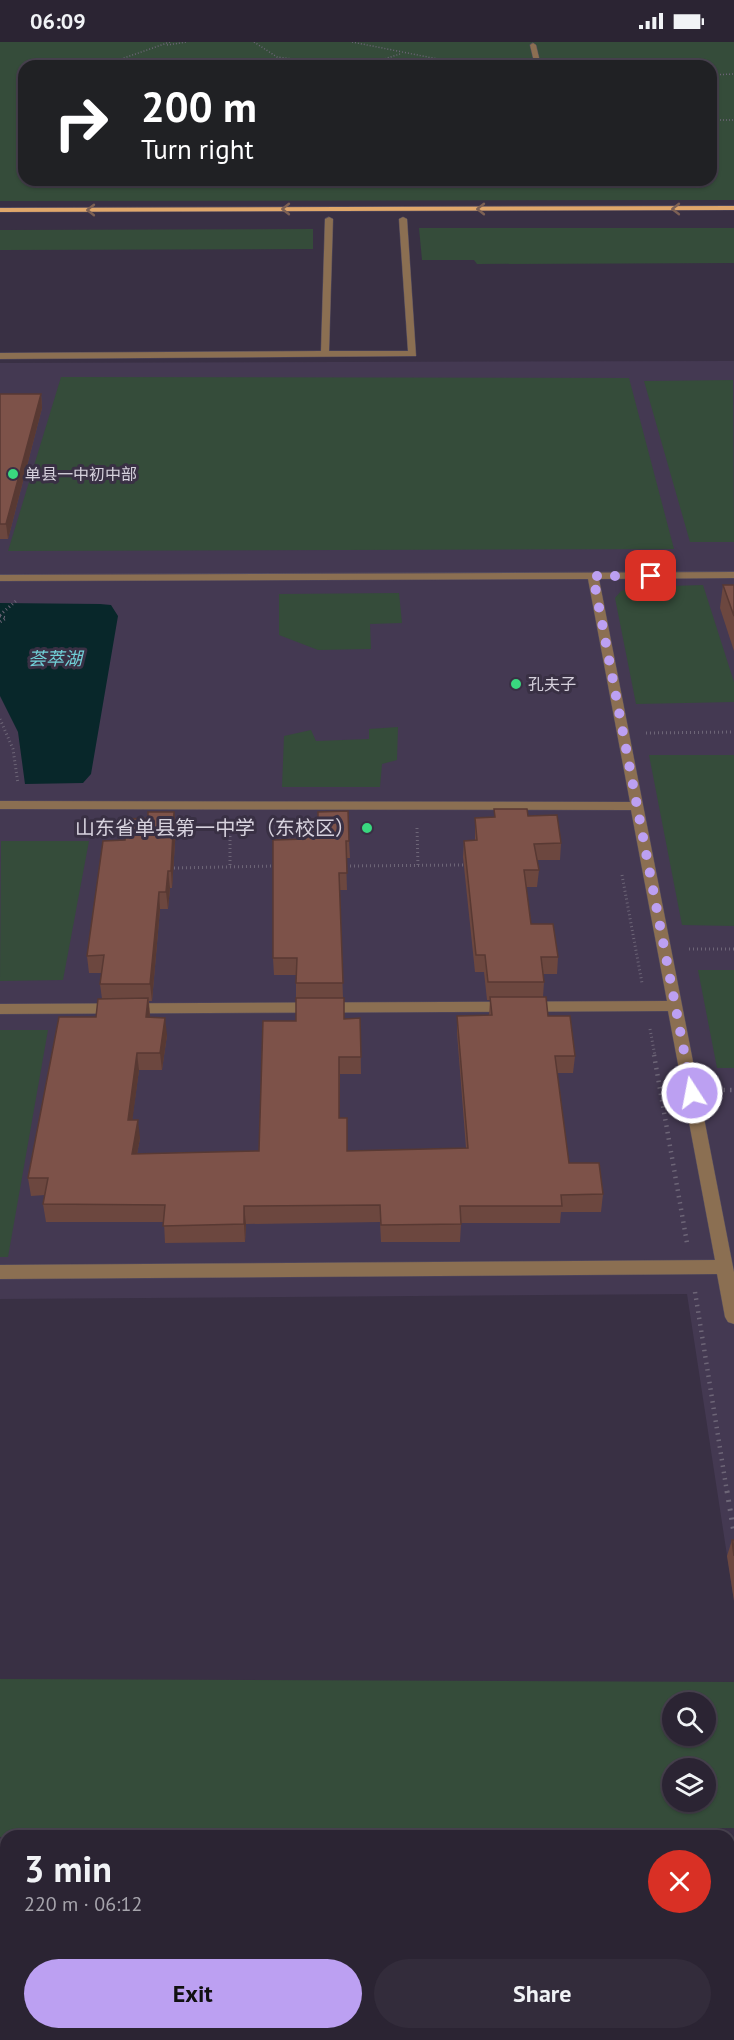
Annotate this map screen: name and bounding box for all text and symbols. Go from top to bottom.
text: 06:09 [30,7,86,35]
text: 200 m [141,79,257,134]
icon: right [42,84,120,162]
text: Turn right [141,132,254,166]
one-way arrow [281,203,290,216]
one-way arrow [476,203,485,215]
one-way arrow [671,203,680,215]
one-way arrow [86,204,95,216]
place label: 单县一中初中部 [25,464,137,484]
marker: 单县一中初中部 [6,467,20,481]
pin [625,550,676,601]
icon: arrive [634,559,667,592]
water label: 荟萃湖 [28,647,85,670]
place label: 孔夫子 [528,674,576,694]
marker: 孔夫子 [509,677,523,691]
place label: 山东省单县第一中学（东校区） [75,815,355,841]
marker: 山东省单县第一中学（东校区） [360,821,374,835]
position arrow [660,1061,724,1125]
map controls [662,1692,716,1812]
button: search [662,1692,716,1746]
button: layers [662,1758,716,1812]
text: 3 min [24,1845,112,1892]
button: close [648,1850,711,1913]
text: 220 m · 06:12 [24,1891,142,1917]
button: Exit [24,1959,362,2028]
button: Share [374,1959,711,2028]

